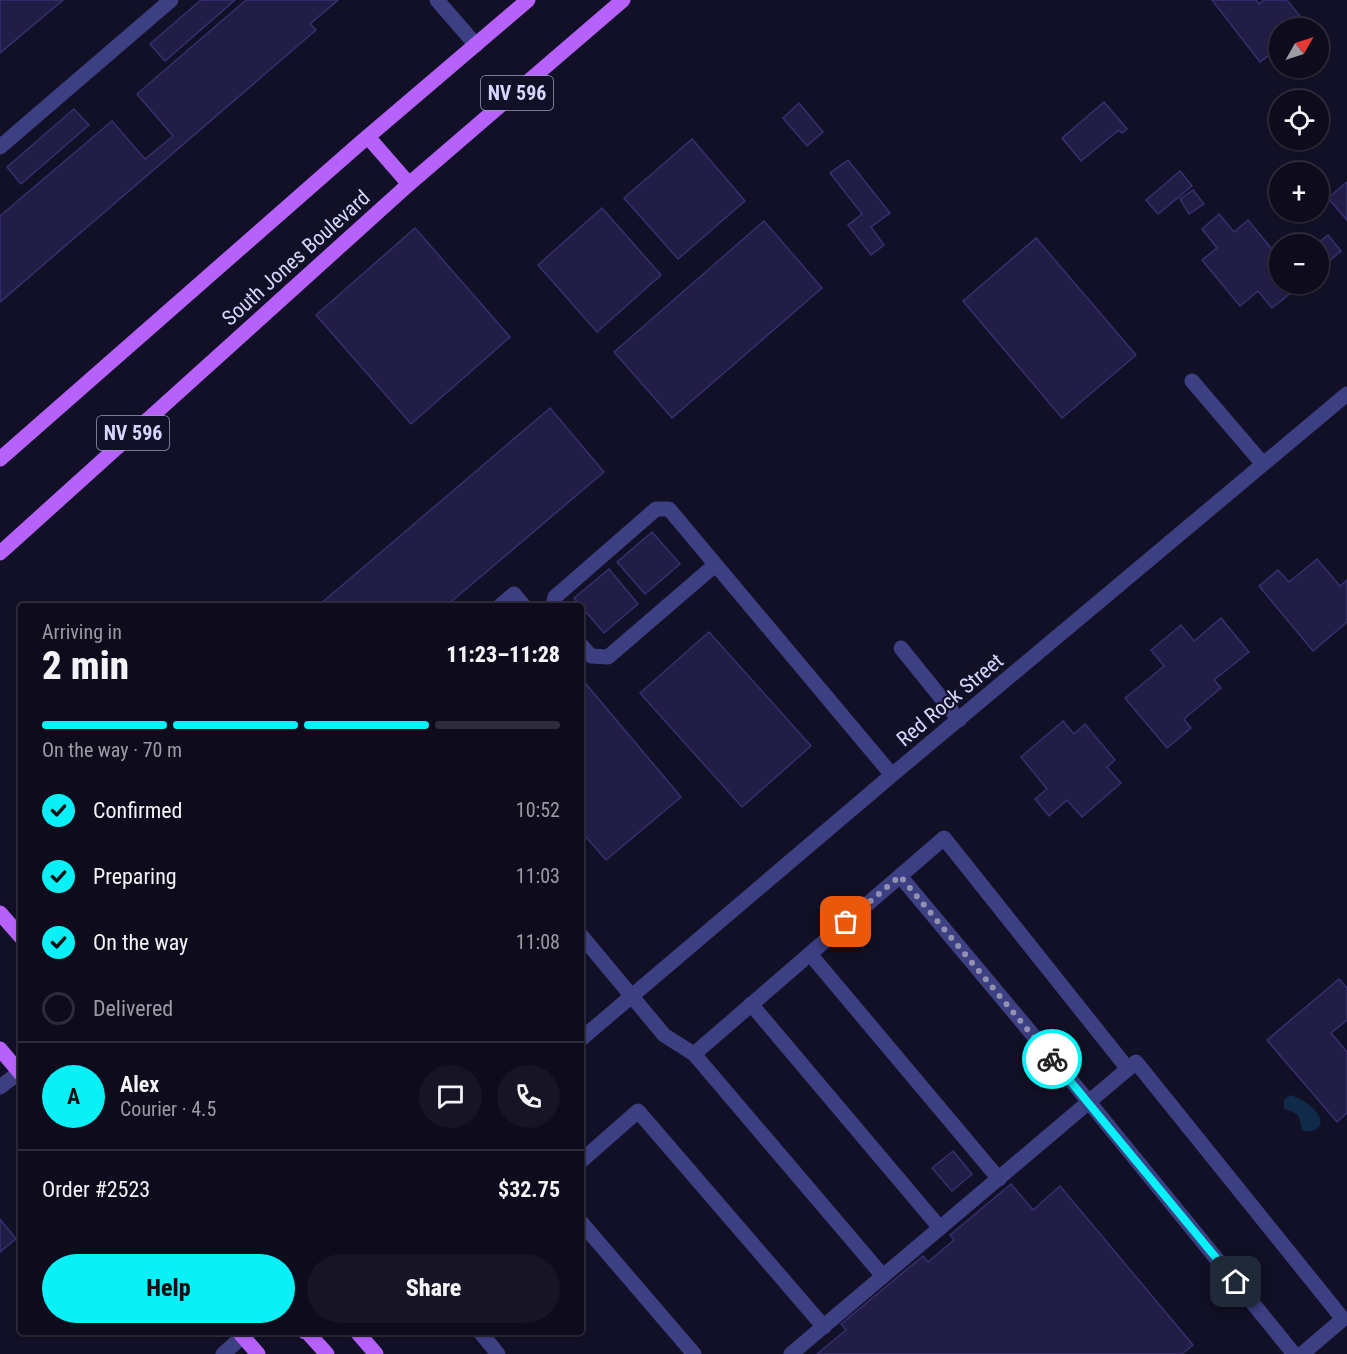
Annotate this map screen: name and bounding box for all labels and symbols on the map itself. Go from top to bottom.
north arrow [1269,18,1329,78]
road number: NV 596 [481,76,553,110]
street label: South Jones Boulevard [217,185,375,331]
road number: NV 596 [97,416,169,450]
street label: Red Rock Street [892,649,1008,751]
pin [820,896,871,947]
courier [1022,1029,1082,1089]
pin [1210,1256,1261,1307]

